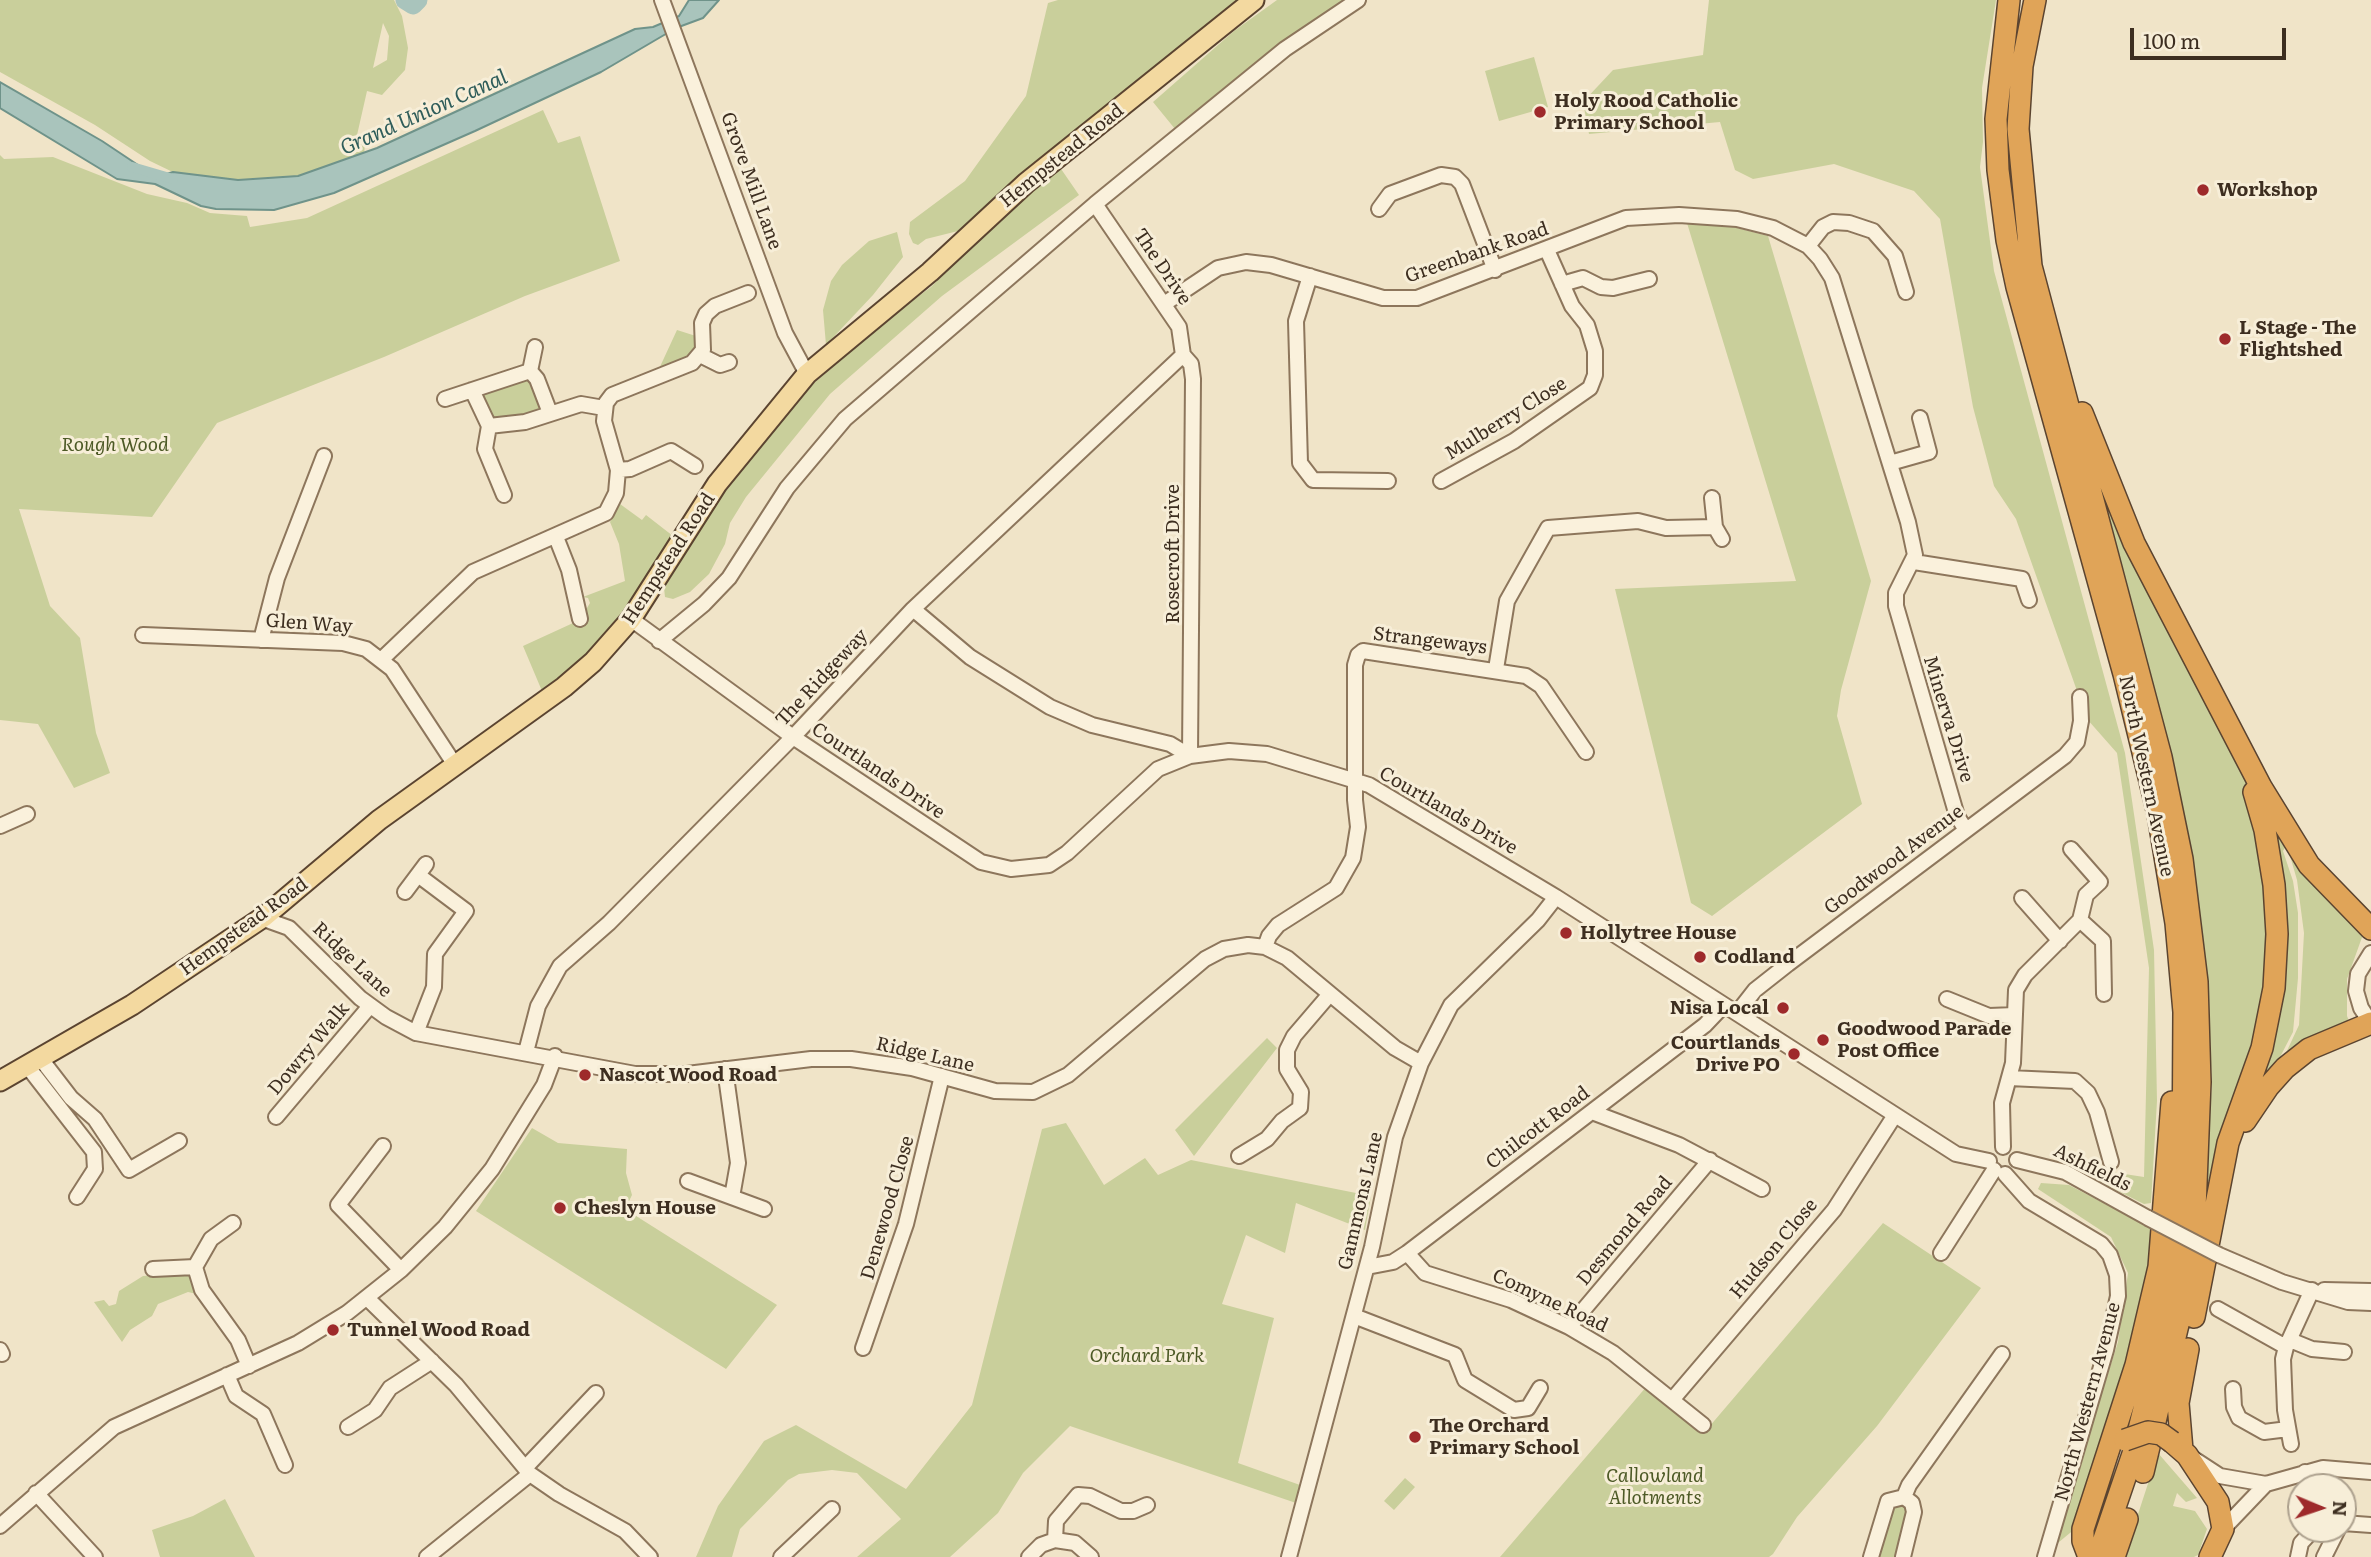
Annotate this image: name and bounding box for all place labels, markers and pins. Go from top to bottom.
place label: Holy Rood Catholic Primary School [1554,90,1738,134]
marker: Holy Rood Catholic Primary School [1532,104,1548,120]
place label: Workshop [2217,179,2318,201]
marker: Workshop [2195,182,2211,198]
place label: L Stage - The Flightshed [2239,317,2357,361]
marker: L Stage - The Flightshed [2217,331,2233,347]
place label: Hollytree House [1580,922,1736,944]
marker: Hollytree House [1558,925,1574,941]
place label: Codland [1714,946,1795,968]
marker: Codland [1692,949,1708,965]
place label: Nisa Local [1670,997,1769,1019]
marker: Nisa Local [1775,1000,1791,1016]
place label: Goodwood Parade Post Office [1837,1018,2012,1062]
place label: Courtlands Drive PO [1671,1032,1780,1076]
marker: Goodwood Parade Post Office [1815,1032,1831,1048]
marker: Courtlands Drive PO [1786,1046,1802,1062]
place label: Nascot Wood Road [599,1064,777,1086]
marker: Nascot Wood Road [577,1067,593,1083]
place label: Cheslyn House [574,1197,716,1219]
marker: Cheslyn House [552,1200,568,1216]
place label: Tunnel Wood Road [347,1319,530,1341]
marker: Tunnel Wood Road [325,1322,341,1338]
place label: The Orchard Primary School [1429,1415,1579,1459]
marker: The Orchard Primary School [1407,1429,1423,1445]

